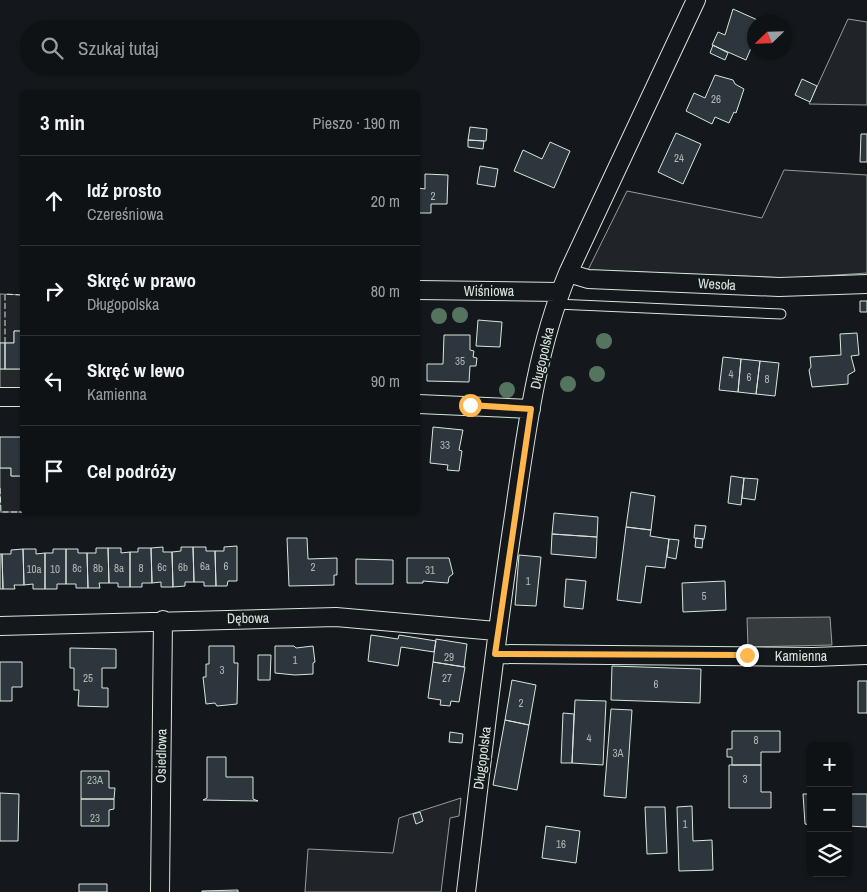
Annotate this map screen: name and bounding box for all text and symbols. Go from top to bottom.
north arrow [747,15,792,60]
search box [20,20,420,75]
icon: search [38,34,66,62]
text: Szukaj tutaj [78,35,159,61]
house number: 26 [711,92,721,106]
text: 3 min [40,108,85,137]
text: Pieszo · 190 m [312,112,400,134]
house number: 24 [674,151,684,165]
text: Idź prosto [87,177,161,203]
icon: ahead [40,187,68,215]
house number: 2 [430,189,436,203]
text: 20 m [371,190,400,212]
text: Czereśniowa [87,203,164,225]
text: Skręć w prawo [87,267,196,293]
street label: Wesoła [698,274,737,294]
icon: right [40,277,68,305]
text: 80 m [371,280,400,302]
street label: Wiśniowa [464,282,515,300]
text: Długopolska [87,293,159,315]
street label: Długopolska [526,325,558,391]
house number: 35 [455,354,465,368]
text: Skręć w lewo [87,357,185,383]
icon: left [40,367,68,395]
house number: 4 [728,367,734,381]
text: 90 m [371,370,400,392]
house number: 6 [746,370,752,384]
house number: 8 [764,372,770,386]
text: Kamienna [87,383,147,405]
route start [459,394,482,417]
house number: 33 [440,438,450,452]
icon: arrive [40,457,68,485]
text: Cel podróży [87,458,176,484]
house number: 6a [200,559,210,573]
house number: 6 [223,559,229,573]
house number: 6c [157,560,167,574]
house number: 6b [178,560,188,574]
house number: 2 [310,560,316,574]
house number: 8c [72,561,82,575]
house number: 8b [93,561,103,575]
house number: 8a [114,561,124,575]
house number: 8 [138,561,144,575]
house number: 10a [26,562,42,576]
house number: 10 [50,562,60,576]
house number: 31 [425,563,435,577]
house number: 1 [525,574,531,588]
house number: 5 [701,589,707,603]
street label: Dębowa [227,609,270,627]
route end [736,644,759,667]
street label: Kamienna [775,647,828,665]
house number: 29 [444,650,454,664]
house number: 1 [292,653,298,667]
house number: 3 [219,663,225,677]
house number: 25 [83,671,93,685]
house number: 27 [442,671,452,685]
house number: 6 [653,677,659,691]
house number: 2 [518,696,524,710]
street label: Długopolska [469,725,495,790]
street label: Osiedlowa [152,728,170,783]
house number: 4 [586,731,592,745]
house number: 8 [753,733,759,747]
map controls [807,742,852,877]
button: + [807,742,852,787]
house number: 3A [612,746,624,760]
house number: 3 [742,772,748,786]
house number: 23A [87,773,104,787]
button: − [807,787,852,832]
house number: 23 [90,811,100,825]
house number: 1 [682,817,688,831]
button: layers [807,832,852,877]
house number: 16 [556,837,566,851]

